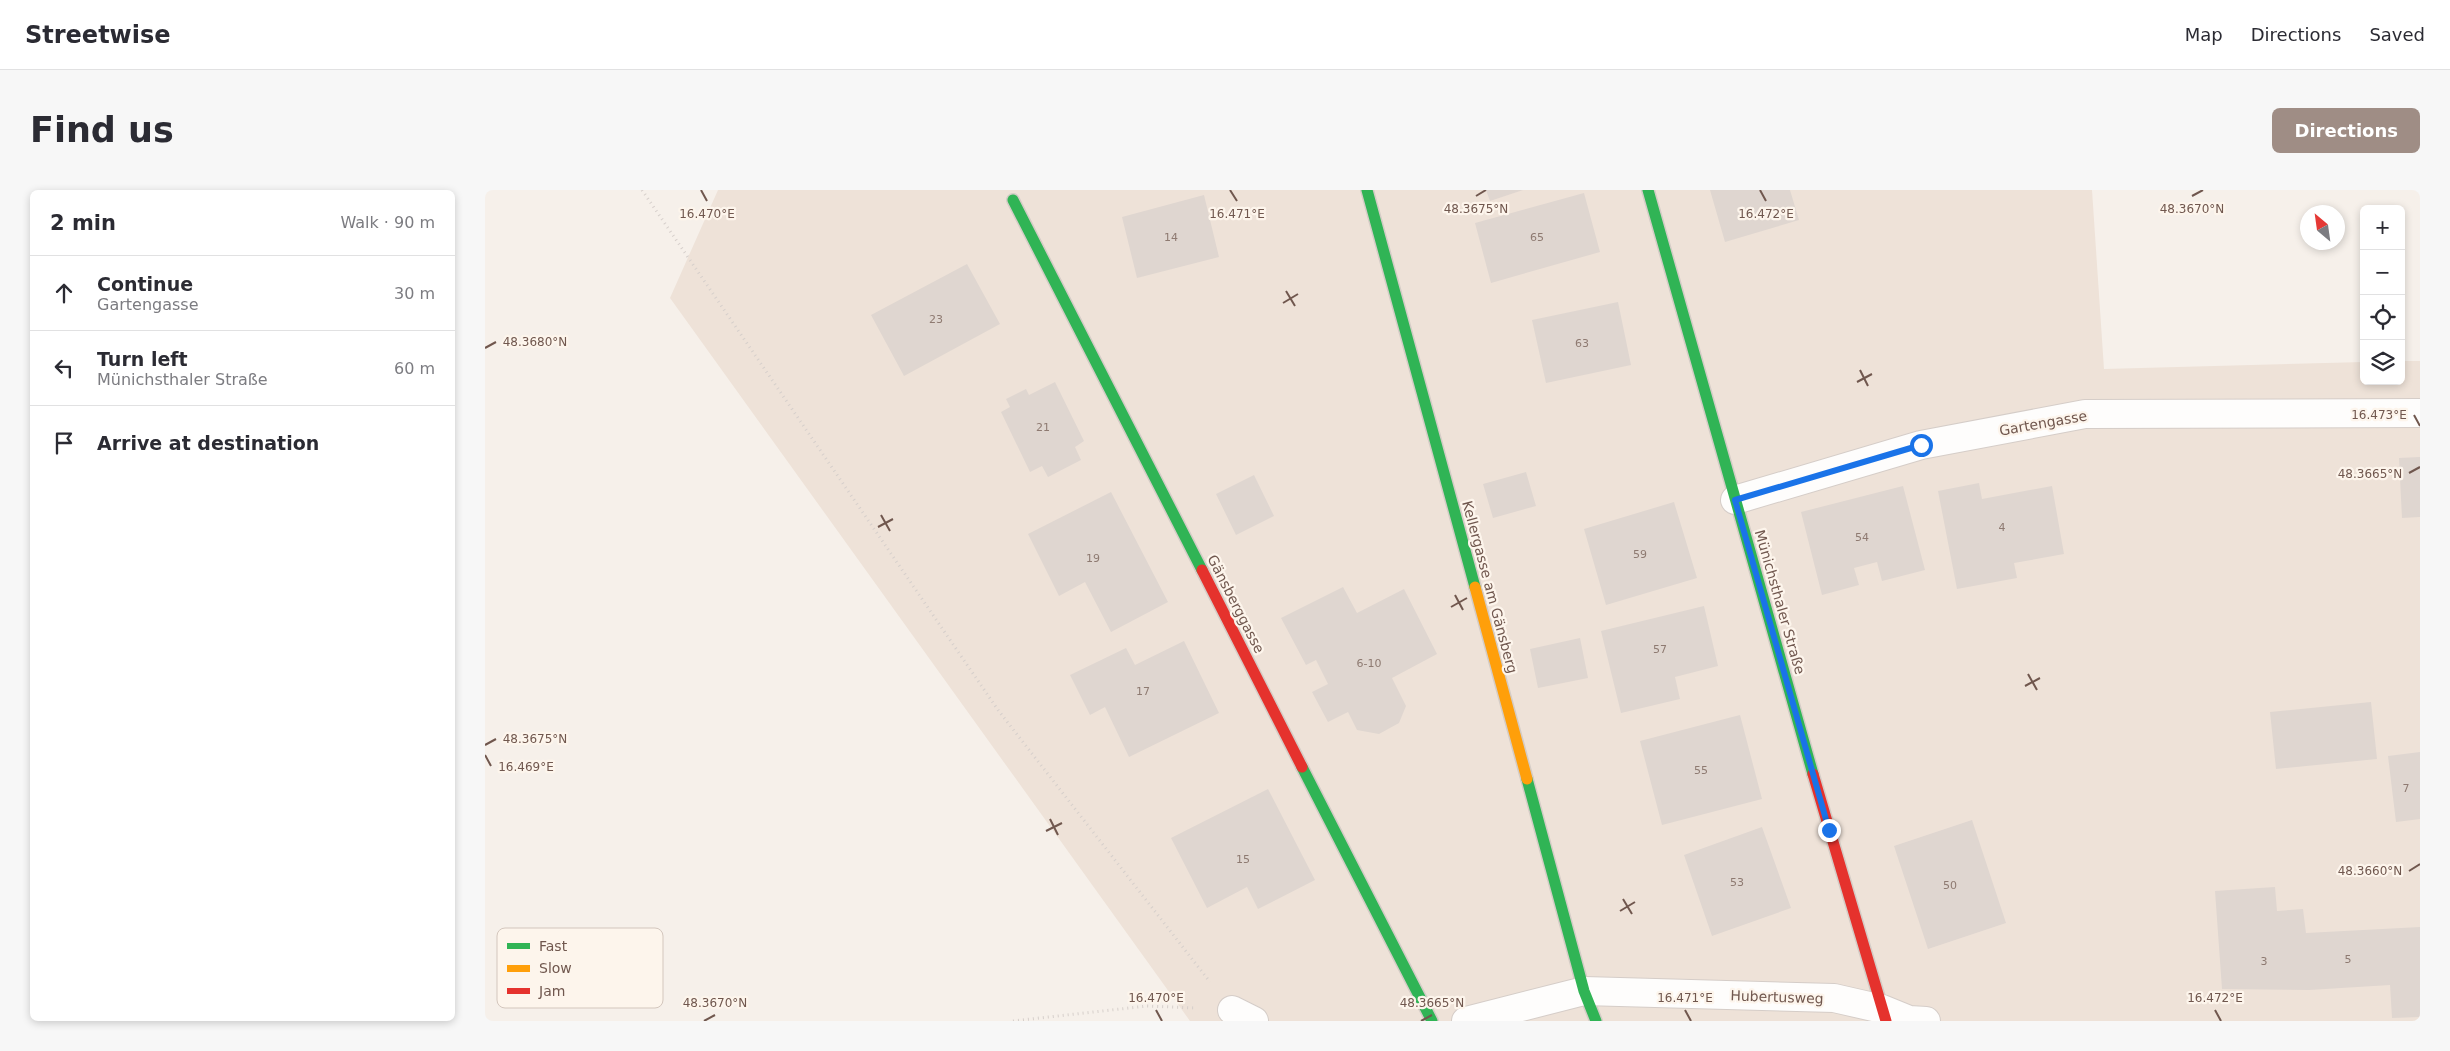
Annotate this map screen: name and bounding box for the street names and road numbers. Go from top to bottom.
street label: Gartengasse [1998,407,2088,439]
street label: Kellergasse am Gänsberg [1459,499,1521,675]
street label: Münichsthaler Straße [1752,528,1808,676]
street label: Gänsberggasse [1204,552,1268,656]
street label: Hubertusweg [1730,987,1824,1007]

